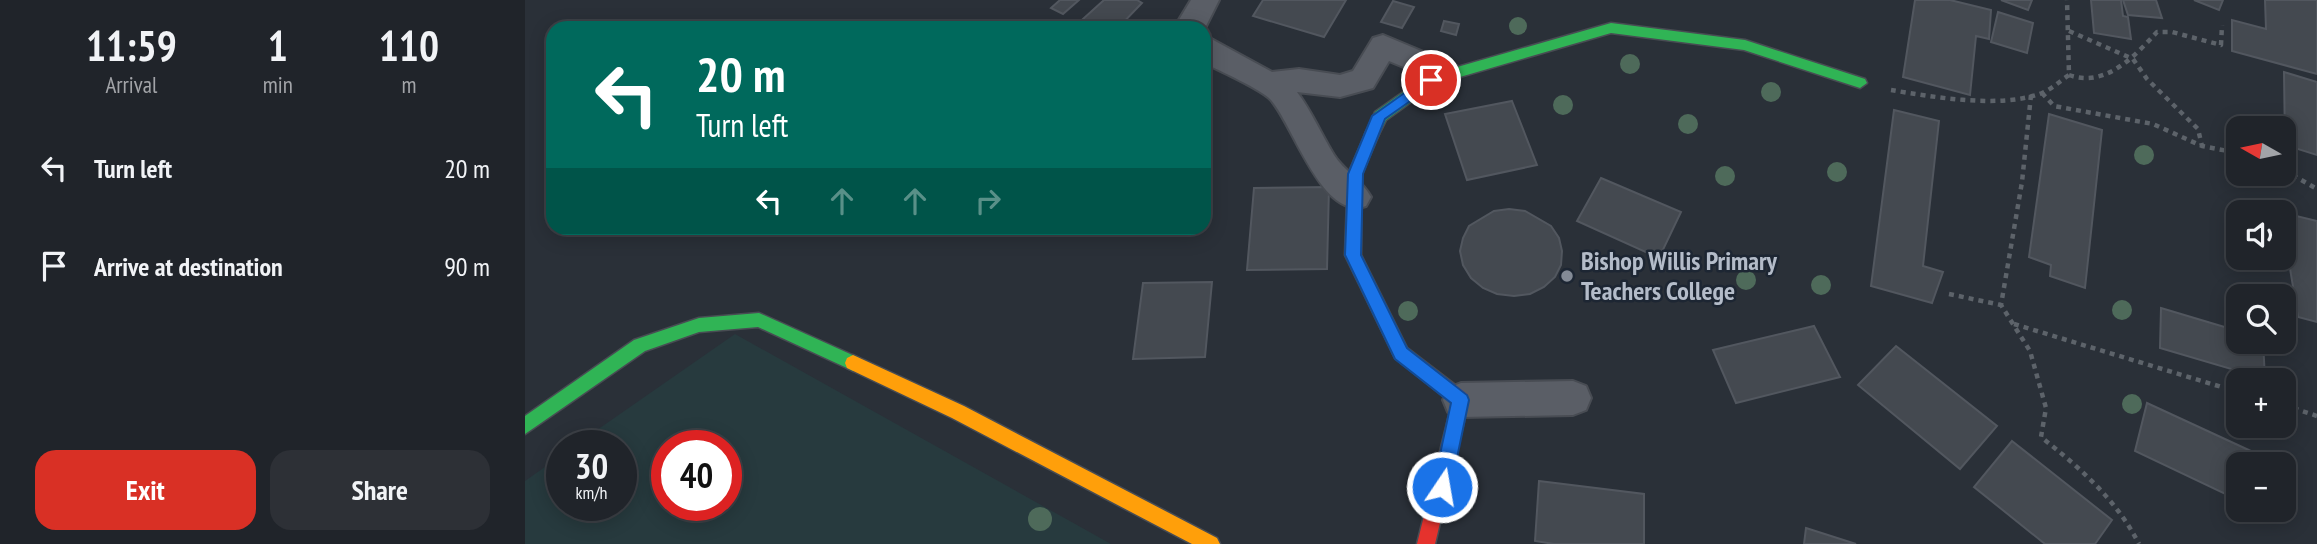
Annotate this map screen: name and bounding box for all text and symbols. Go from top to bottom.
text: 11:59 [86,18,177,73]
text: 1 [268,18,288,73]
text: 110 [379,18,439,73]
text: 20 m [696,42,785,106]
icon: left [581,49,672,140]
pin [1401,50,1461,110]
icon: arrive [1412,61,1450,99]
text: Arrival [105,70,157,99]
text: min [263,70,293,99]
text: m [401,70,416,99]
text: Turn left [696,104,788,146]
north arrow [2226,116,2296,186]
map controls [2226,116,2296,522]
icon: left [35,149,73,187]
text: Turn left [94,152,172,185]
text: 20 m [444,152,490,185]
icon: left [750,182,788,220]
icon: ahead [823,182,861,220]
icon: ahead [896,182,934,220]
icon: right [969,182,1007,220]
button: sound [2226,200,2296,270]
place label: Bishop Willis Primary Teachers College [1581,244,1778,307]
icon: arrive [35,247,73,285]
text: Arrive at destination [94,250,283,283]
text: 90 m [444,250,490,283]
marker: Bishop Willis Primary Teachers College [1559,268,1575,284]
button: search [2226,284,2296,354]
button: + [2226,368,2296,438]
speed limit sign: 40 [651,430,742,521]
text: 30 [575,443,608,489]
button: Exit [35,450,256,530]
button: Share [270,450,490,530]
position arrow [1405,450,1479,524]
button: − [2226,452,2296,522]
text: km/h [576,481,607,504]

